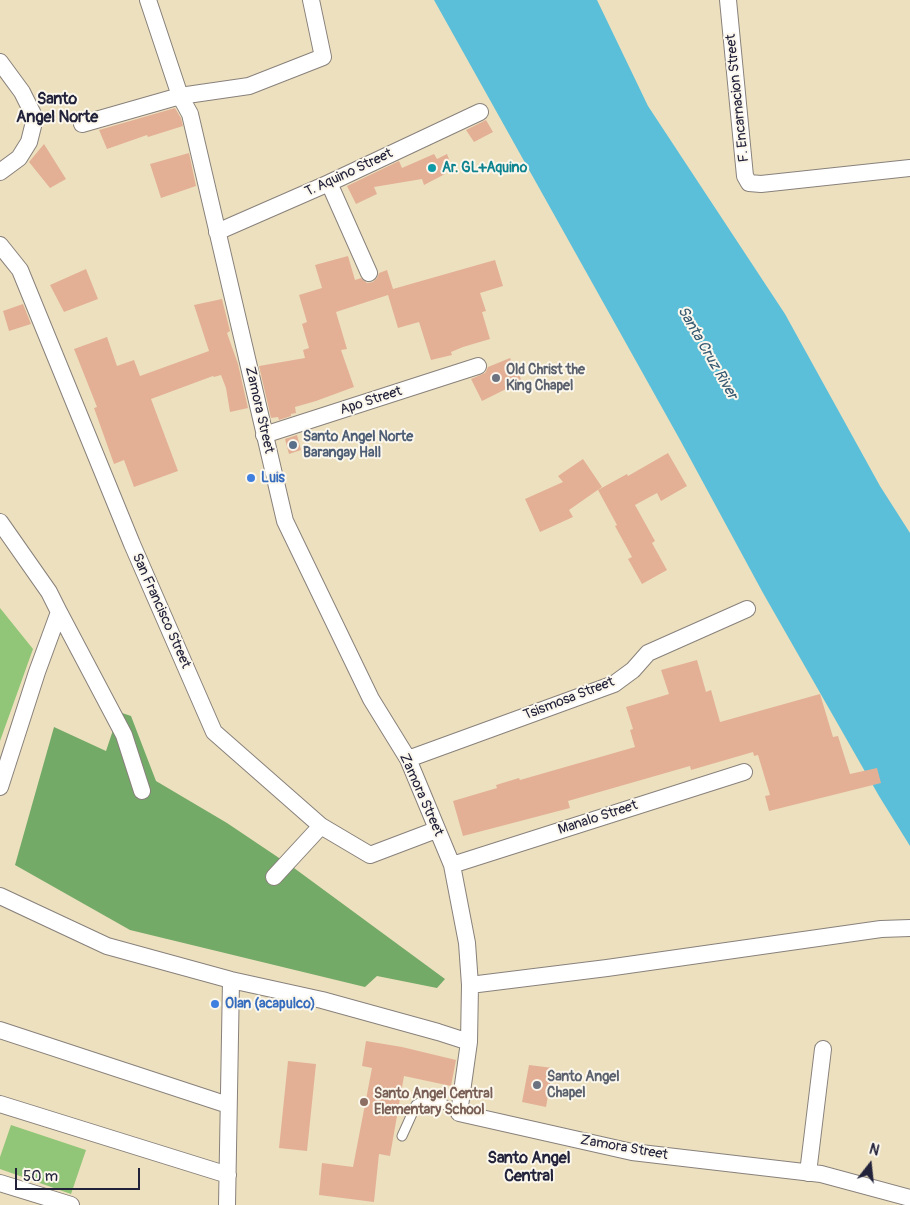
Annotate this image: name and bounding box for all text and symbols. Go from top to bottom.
street label: F. Encarnacion Street [723,33,753,163]
district label: Santo Angel Norte [16,90,98,128]
street label: T. Aquino Street [303,145,395,201]
place label: Ar. GL+Aquino [442,160,527,176]
marker: Ar. GL+Aquino [426,162,438,174]
water label: Santa Cruz River [673,303,741,403]
place label: Old Christ the King Chapel [506,362,585,394]
street label: Zamora Street [241,365,277,455]
marker: Old Christ the King Chapel [490,372,502,384]
street label: Apo Street [338,383,404,419]
place label: Santo Angel Norte Barangay Hall [303,429,413,462]
marker: Santo Angel Norte Barangay Hall [287,439,299,451]
place label: Luis [261,470,285,486]
marker: Luis [245,472,257,484]
street label: San Francisco Street [128,551,194,671]
street label: Tsismosa Street [521,674,617,724]
street label: Zamora Street [395,751,447,839]
street label: Manalo Street [556,797,640,839]
place label: Olan (acapulco) [225,996,315,1012]
marker: Olan (acapulco) [209,998,221,1010]
place label: Santo Angel Chapel [547,1069,620,1102]
marker: Santo Angel Chapel [531,1079,543,1091]
place label: Santo Angel Central Elementary School [374,1086,493,1118]
marker: Santo Angel Central Elementary School [358,1096,370,1108]
street label: Zamora Street [579,1132,669,1164]
north arrow [845,1140,895,1190]
text: N [867,1141,881,1160]
district label: Santo Angel Central [488,1149,570,1187]
scale bar [18,1158,142,1190]
text: 50 m [23,1167,58,1186]

